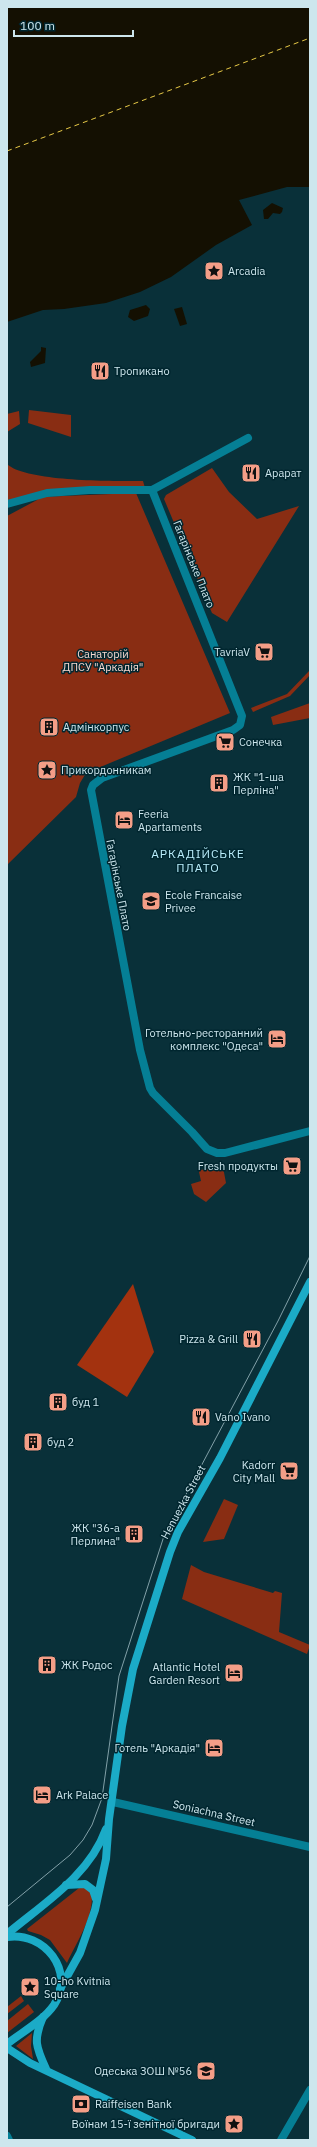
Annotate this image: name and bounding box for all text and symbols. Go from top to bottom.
scale bar [14,12,133,38]
text: 100 m [20,18,55,33]
place icon: Arcadia [203,260,225,282]
place label: Arcadia [228,264,266,278]
restaurant icon: Тропикано [89,360,111,382]
place label: Тропикано [114,364,170,378]
restaurant icon: Арарат [240,462,262,484]
place label: Арарат [265,466,302,480]
street label: Гагарінське Плато [170,518,218,610]
supermarket icon: TavriaV [253,641,275,663]
place label: TavriaV [214,645,250,659]
park label: Санаторій ДПСУ "Аркадія" [63,647,143,674]
building icon: Адмінкорпус [38,716,60,738]
place label: Адмінкорпус [63,720,130,734]
supermarket icon: Сонечка [214,731,236,753]
place label: Сонечка [239,735,282,749]
place icon: Прикордонникам [36,759,58,781]
place label: Прикордонникам [61,763,151,777]
place label: ЖК "1-ша Перліна" [233,770,284,797]
building icon: ЖК "1-ша Перліна" [208,772,230,794]
place label: Feeria Apartaments [138,807,202,834]
hotel icon: Feeria Apartaments [113,809,135,831]
street label: Гагарінське Плато [103,838,135,932]
district label: АРКАДІЙСЬКЕ ПЛАТО [151,846,245,875]
place label: Ecole Francaise Privee [165,888,242,915]
school or university icon: Ecole Francaise Privee [140,890,162,912]
place label: Готельно-ресторанний комплекс "Одеса" [145,1026,263,1053]
hotel icon: Готельно-ресторанний комплекс "Одеса" [266,1028,288,1050]
supermarket icon: Fresh продукты [281,1155,303,1177]
place label: Fresh продукты [198,1159,278,1173]
restaurant icon: Pizza & Grill [241,1328,263,1350]
place label: Pizza & Grill [179,1332,238,1346]
building icon: буд 1 [47,1391,69,1413]
place label: буд 1 [72,1395,100,1409]
restaurant icon: Vano Ivano [190,1406,212,1428]
place label: Vano Ivano [215,1410,270,1424]
building icon: буд 2 [22,1431,44,1453]
place label: буд 2 [47,1435,74,1449]
place label: Kadorr City Mall [233,1458,275,1485]
supermarket icon: Kadorr City Mall [278,1460,300,1482]
street label: Henuezka Street [158,1462,208,1541]
place label: ЖК "36-а Перлина" [71,1521,120,1548]
building icon: ЖК "36-а Перлина" [123,1523,145,1545]
building icon: ЖК Родос [36,1654,58,1676]
place label: ЖК Родос [61,1658,113,1672]
place label: Atlantic Hotel Garden Resort [149,1660,220,1687]
hotel icon: Atlantic Hotel Garden Resort [223,1662,245,1684]
hotel icon: Готель "Аркадія" [203,1737,225,1759]
place label: Готель "Аркадія" [115,1741,200,1755]
hotel icon: Ark Palace [31,1784,53,1806]
place label: Ark Palace [56,1788,108,1802]
street label: Soniachna Street [171,1797,257,1829]
place label: 10-ho Kvitnia Square [44,1974,110,2001]
place icon: 10-ho Kvitnia Square [19,1976,41,1998]
school or university icon: Одеська ЗОШ №56 [195,2060,217,2082]
place label: Одеська ЗОШ №56 [94,2064,192,2078]
bank icon: Raiffeisen Bank [70,2093,92,2115]
place label: Raiffeisen Bank [95,2097,172,2111]
place icon: Воїнам 15-ї зенітної бригади [223,2113,245,2135]
place label: Воїнам 15-ї зенітної бригади [72,2117,220,2131]

